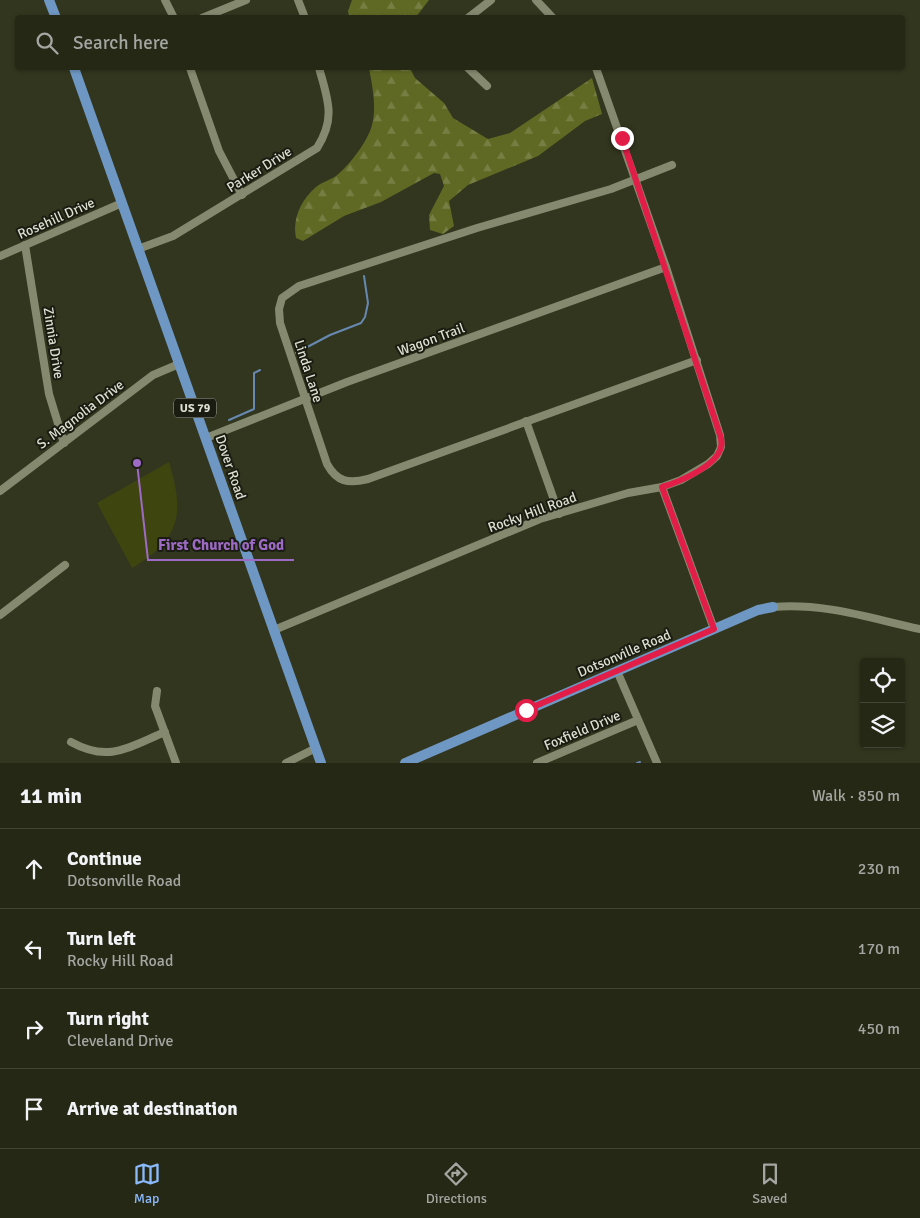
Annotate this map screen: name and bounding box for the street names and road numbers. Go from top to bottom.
street label: Parker Drive [224,143,295,196]
street label: Rosehill Drive [15,194,97,243]
street label: Zinnia Drive [39,306,68,380]
street label: Wagon Trail [395,319,467,359]
street label: Linda Lane [290,338,327,405]
street label: S. Magnolia Drive [33,376,127,453]
road number: US 79 [174,398,216,418]
street label: Dover Road [211,432,250,502]
street label: Rocky Hill Road [486,489,579,536]
street label: Dotsonville Road [575,626,674,681]
street label: Foxfield Drive [541,707,623,754]

